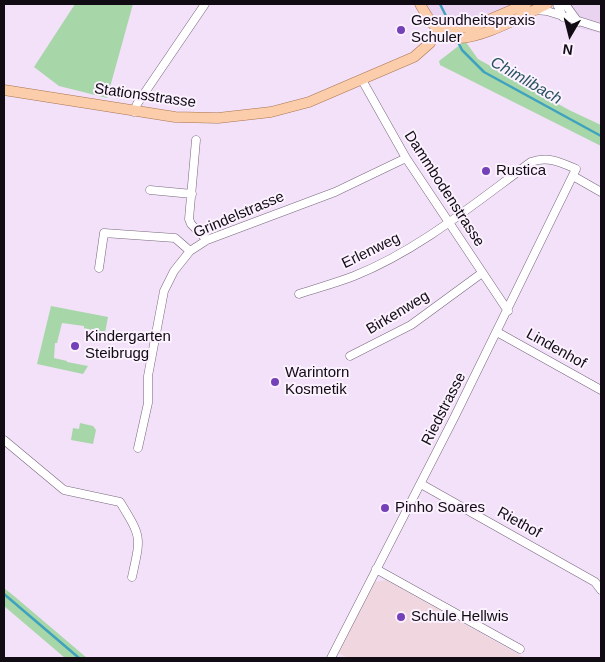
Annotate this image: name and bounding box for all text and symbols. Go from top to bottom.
north arrow [545,10,595,60]
place label: Gesundheitspraxis Schuler [411,12,535,47]
marker: Gesundheitspraxis Schuler [395,24,407,36]
text: N [562,41,574,58]
water label: Chimlibach [487,53,565,109]
street label: Stationsstrasse [93,80,197,112]
street label: Dammbodenstrasse [400,128,488,250]
place label: Rustica [496,162,546,180]
marker: Rustica [480,165,492,177]
street label: Grindelstrasse [191,188,287,242]
street label: Erlenweg [339,229,403,273]
street label: Birkenweg [363,287,433,339]
street label: Lindenhof [523,325,589,373]
place label: Kindergarten Steibrugg [85,328,171,363]
marker: Kindergarten Steibrugg [69,340,81,352]
place label: Warintorn Kosmetik [285,364,349,399]
street label: Riedstrasse [418,370,470,448]
marker: Warintorn Kosmetik [269,376,281,388]
place label: Pinho Soares [395,499,485,517]
marker: Pinho Soares [379,502,391,514]
street label: Riethof [494,504,544,542]
place label: Schule Hellwis [411,608,509,626]
marker: Schule Hellwis [395,611,407,623]

